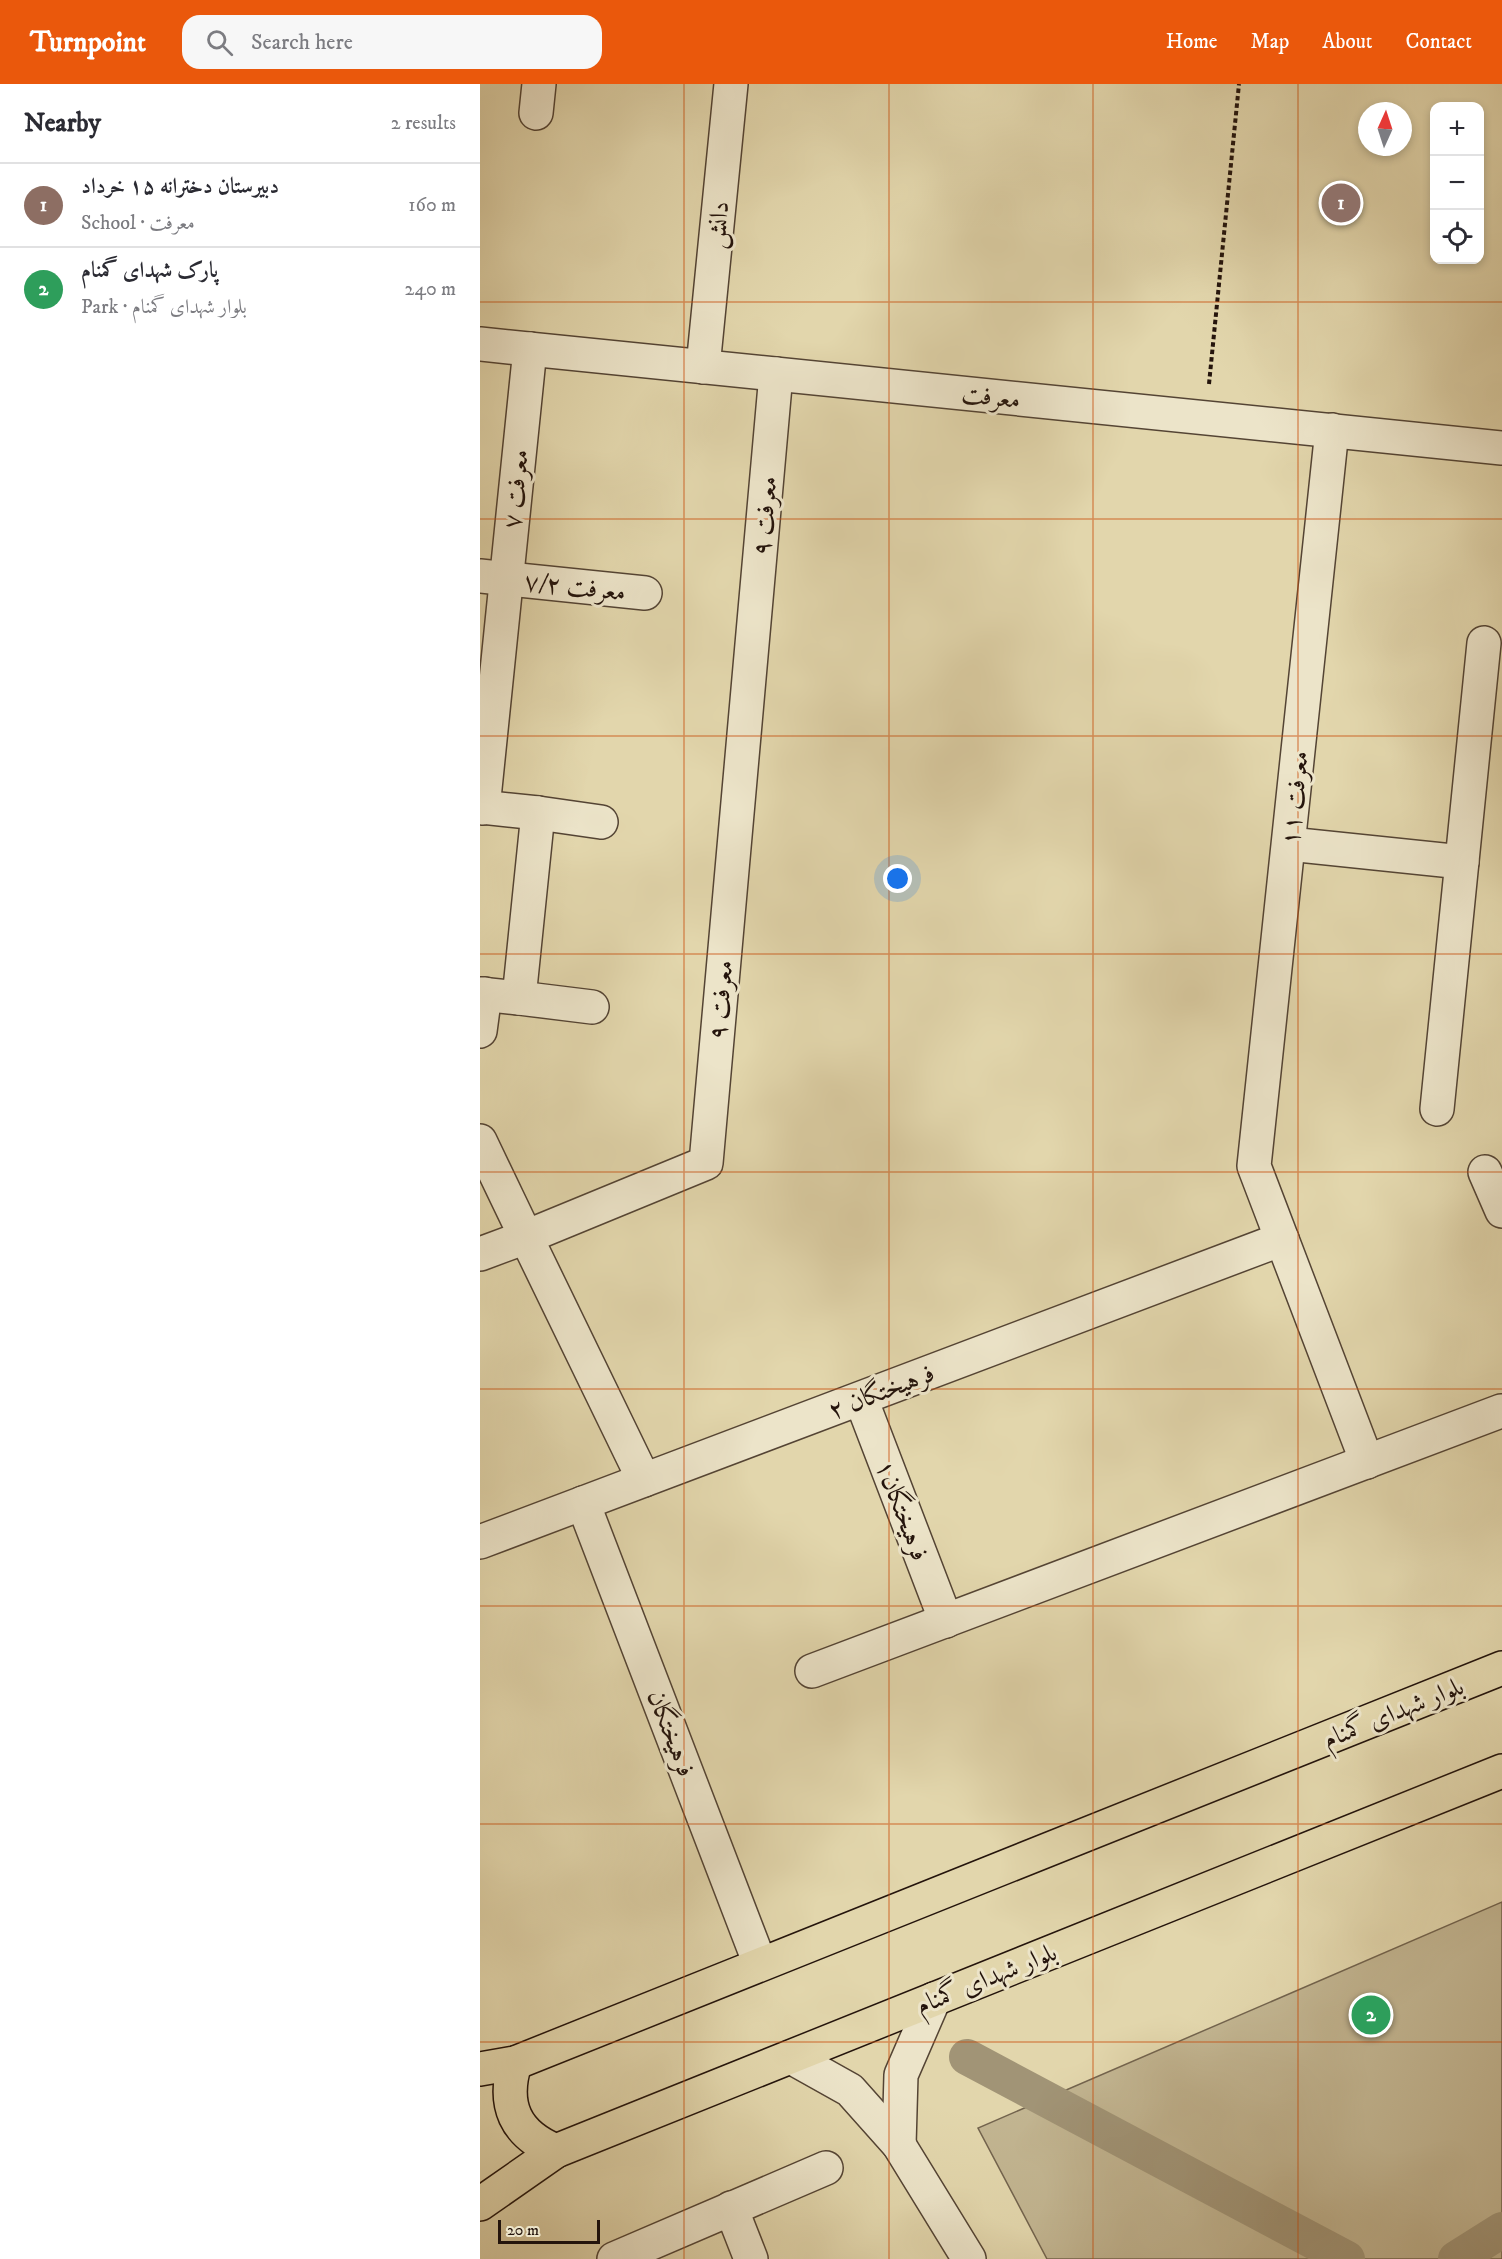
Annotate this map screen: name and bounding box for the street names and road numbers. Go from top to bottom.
street label: دانش [700,200,737,251]
street label: معرفت [960,378,1022,417]
street label: معرفت ۷ [496,448,537,531]
street label: معرفت ۹ [746,475,785,557]
street label: معرفت ۷/۲ [522,566,627,609]
street label: معرفت ۱۱ [1274,749,1317,847]
street label: معرفت ۹ [702,959,741,1041]
street label: فرهیختگان ۲ [823,1356,939,1428]
street label: فرهیختگان۱ [867,1455,937,1566]
street label: بلوار شهدای گمنام [1318,1669,1471,1761]
street label: فرهیختگان [639,1685,703,1782]
street label: بلوار شهدای گمنام [911,1935,1064,2027]

